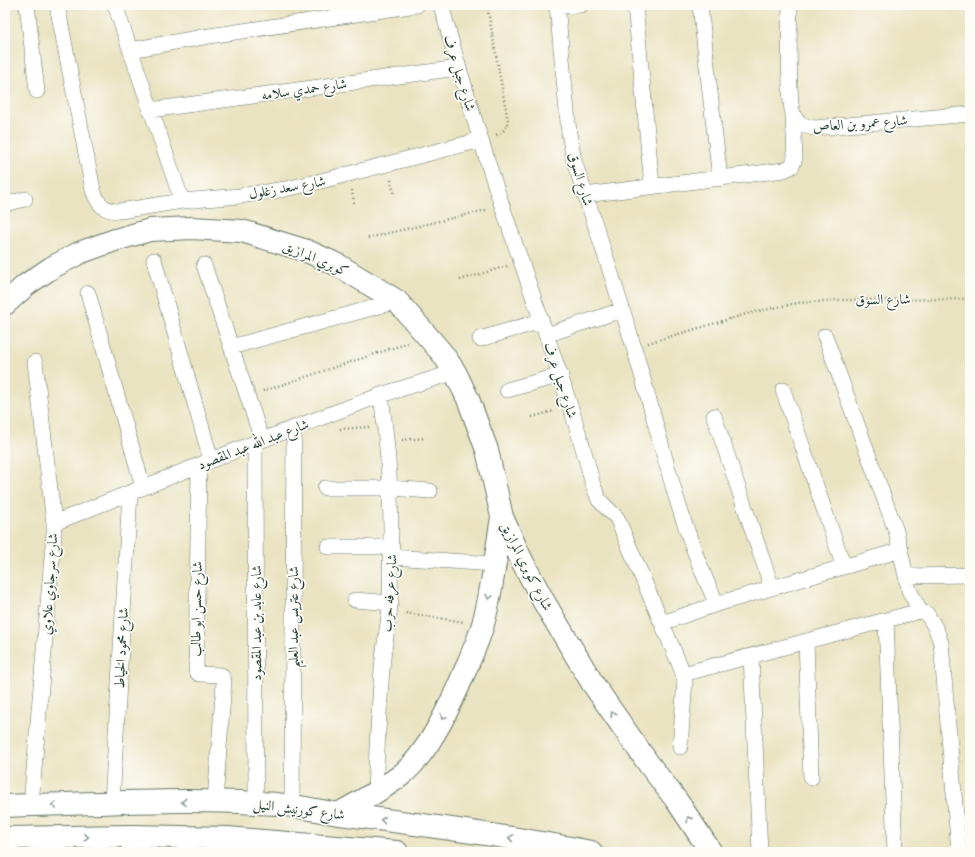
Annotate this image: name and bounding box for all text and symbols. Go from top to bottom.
street label: شارع جبل عرف [437,33,479,114]
street label: شارع حمدي سلامه [260,75,348,107]
street label: شارع عمرو بن العاص [812,112,908,138]
street label: شارع السوق [561,150,597,209]
street label: شارع سعد زغلول [247,172,327,206]
street label: كوبري المرازيق [279,237,351,283]
street label: شارع السوق [855,291,911,311]
street label: شارع جبل عرف [537,340,581,421]
street label: شارع عبد الله عبد المقصود [194,413,312,476]
street label: شارع كوبري المرازيق [494,519,556,615]
street label: شارع سرجاوي علاوي [37,532,65,636]
street label: شارع عرفه حرب [378,553,404,633]
street label: شارع حسن ابو طالب [187,561,209,657]
street label: شارع عابد بن عبد المقصود [248,565,268,681]
street label: شارع عتريس عبد العليم [285,566,307,668]
one-way arrow [486,593,494,600]
street label: شارع محمود الخياط [111,607,135,689]
one-way arrow [610,711,618,718]
one-way arrow [440,713,448,721]
street label: شارع كورنيش النيل [252,795,346,827]
one-way arrow [181,798,187,806]
one-way arrow [51,801,57,809]
one-way arrow [380,815,386,824]
one-way arrow [687,817,694,824]
one-way arrow [83,833,89,841]
one-way arrow [508,834,514,843]

